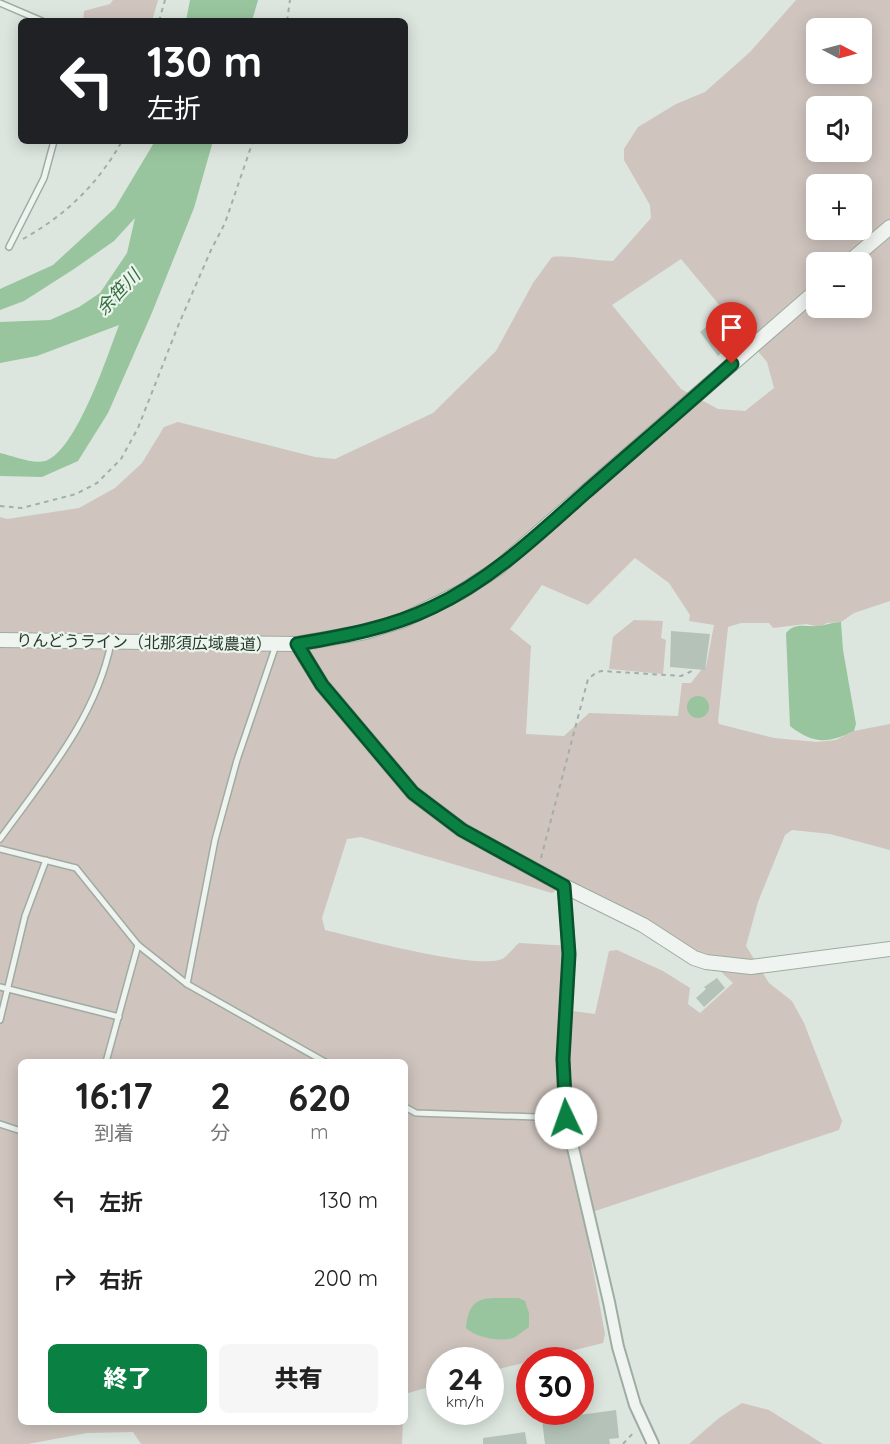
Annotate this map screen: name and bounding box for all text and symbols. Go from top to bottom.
north arrow [806,18,872,84]
map controls [806,18,872,318]
text: 130 m [147,35,262,88]
icon: left [48,42,126,120]
text: 左折 [147,91,201,125]
button: sound [806,96,872,162]
button: + [806,174,872,240]
button: − [806,252,872,318]
water label: 余笹川 [91,263,146,320]
pin [706,302,757,364]
icon: arrive [715,311,748,344]
street label: りんどうライン（北那須広域農道） [16,630,272,654]
text: 16:17 [75,1073,153,1118]
text: 2 [210,1073,231,1118]
text: 620 [288,1075,351,1120]
position arrow [534,1086,598,1150]
text: m [310,1119,329,1144]
text: 到着 [94,1120,134,1145]
text: 分 [211,1120,231,1145]
icon: left [48,1184,81,1217]
text: 130 m [319,1186,378,1214]
text: 左折 [99,1188,143,1216]
icon: right [48,1262,81,1295]
text: 200 m [314,1264,378,1292]
text: 右折 [99,1266,143,1294]
button: 終了 [48,1344,207,1413]
button: 共有 [219,1344,378,1413]
speed limit sign: 30 [516,1347,594,1425]
text: 24 [448,1360,482,1398]
text: km/h [446,1392,484,1411]

